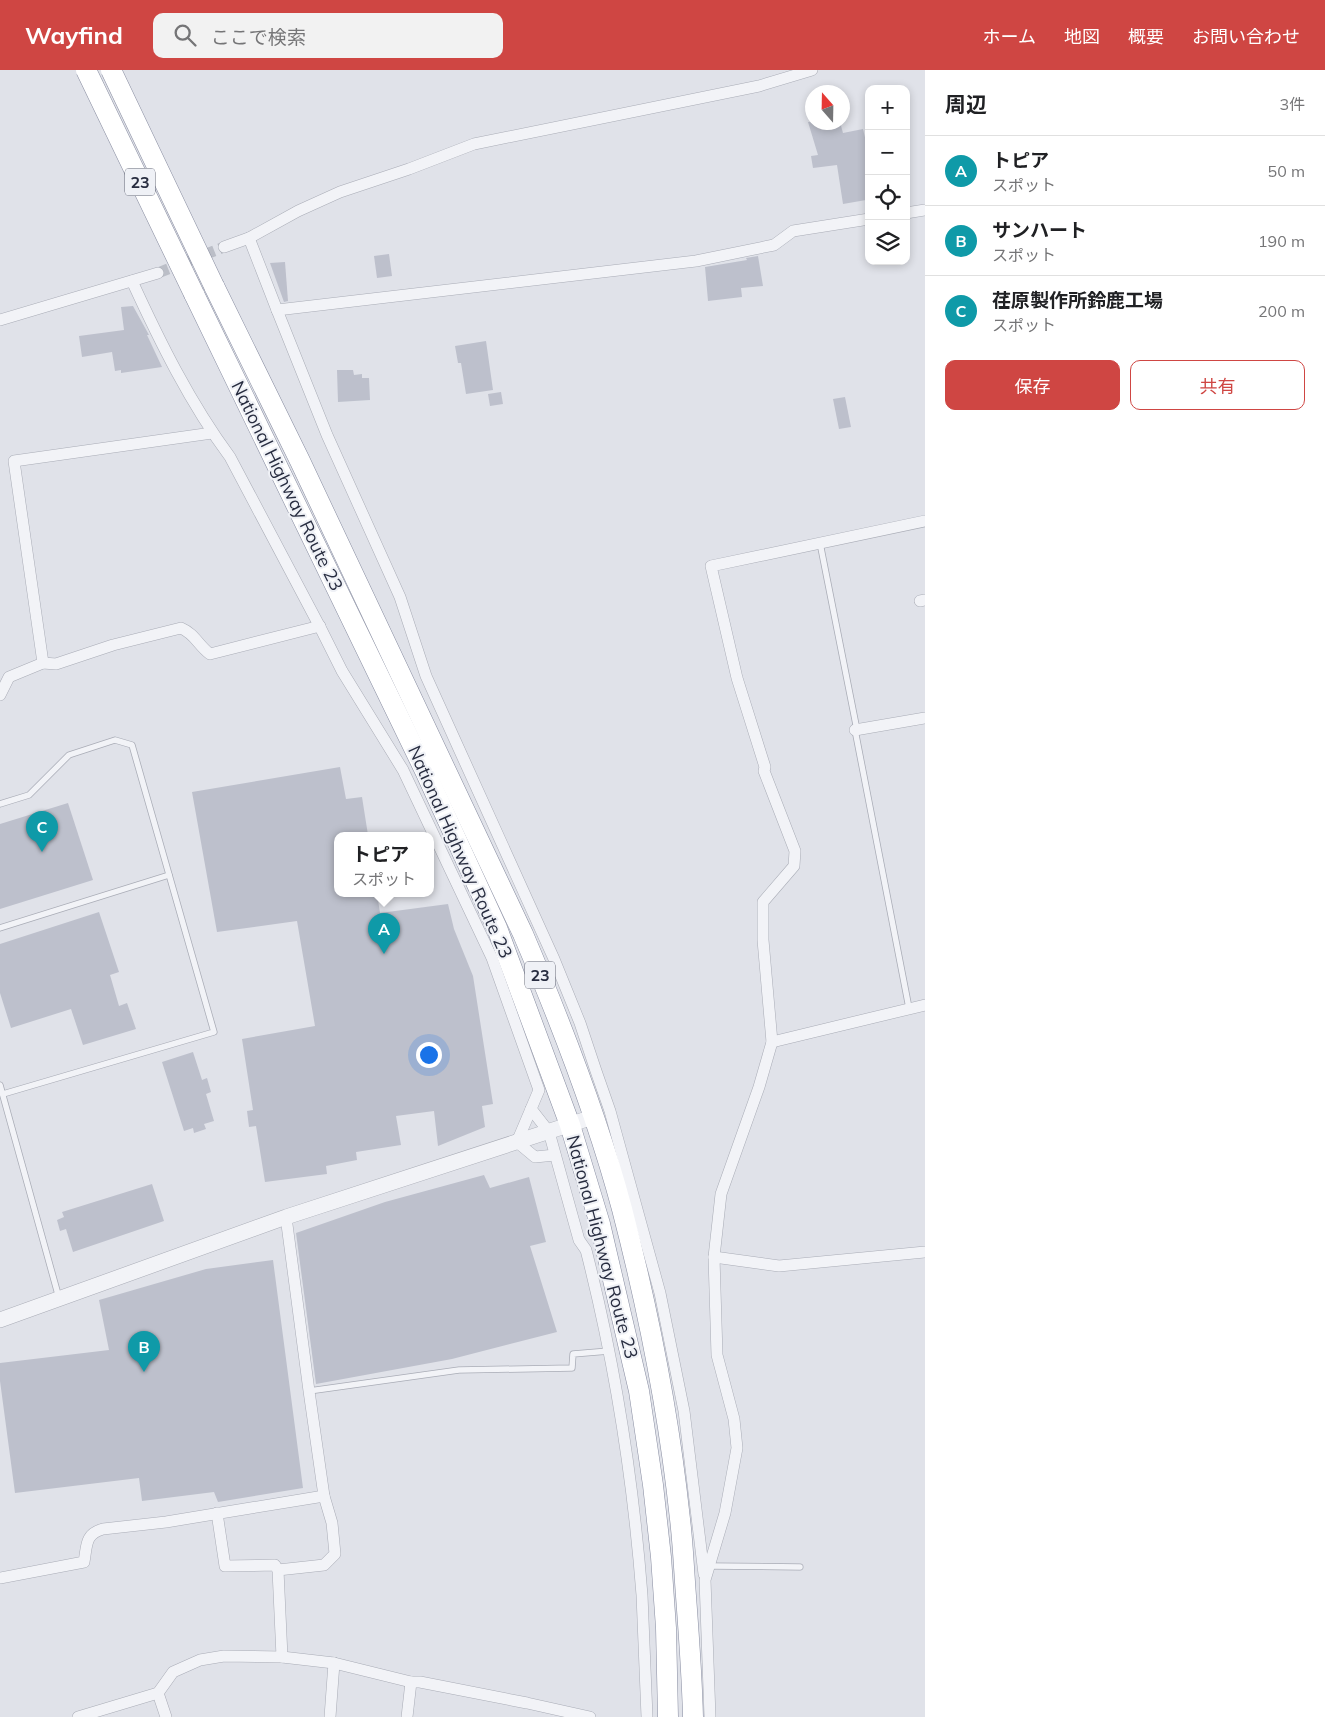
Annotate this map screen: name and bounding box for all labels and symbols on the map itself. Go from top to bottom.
north arrow [805,85,850,130]
road number: 23 [125,168,155,195]
street label: National Highway Route 23 [227,377,348,594]
street label: National Highway Route 23 [403,742,518,962]
pin: C [26,811,58,852]
pin: A [368,913,400,954]
road number: 23 [525,962,555,988]
your location [416,1042,442,1068]
street label: National Highway Route 23 [562,1133,643,1361]
pin: B [128,1331,160,1372]

